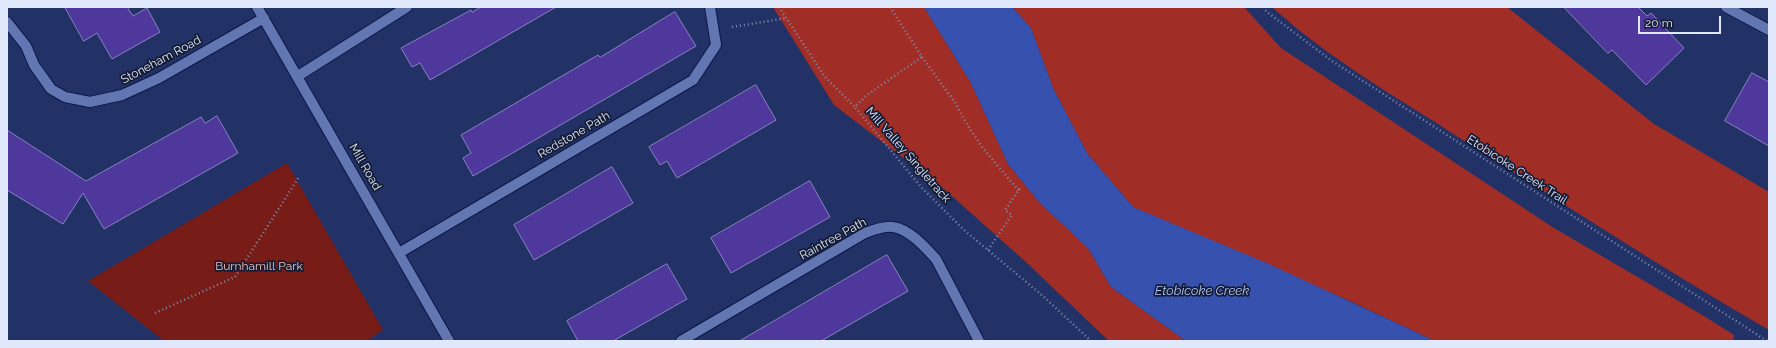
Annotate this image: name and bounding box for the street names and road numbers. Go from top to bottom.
street label: Stoneham Road [118,33,204,87]
street label: Mill Valley Singletrack [863,104,953,206]
street label: Redstone Path [535,109,613,161]
street label: Etobicoke Creek Trail [1464,132,1570,208]
street label: Mill Road [346,141,384,193]
street label: Raintree Path [797,215,869,263]

